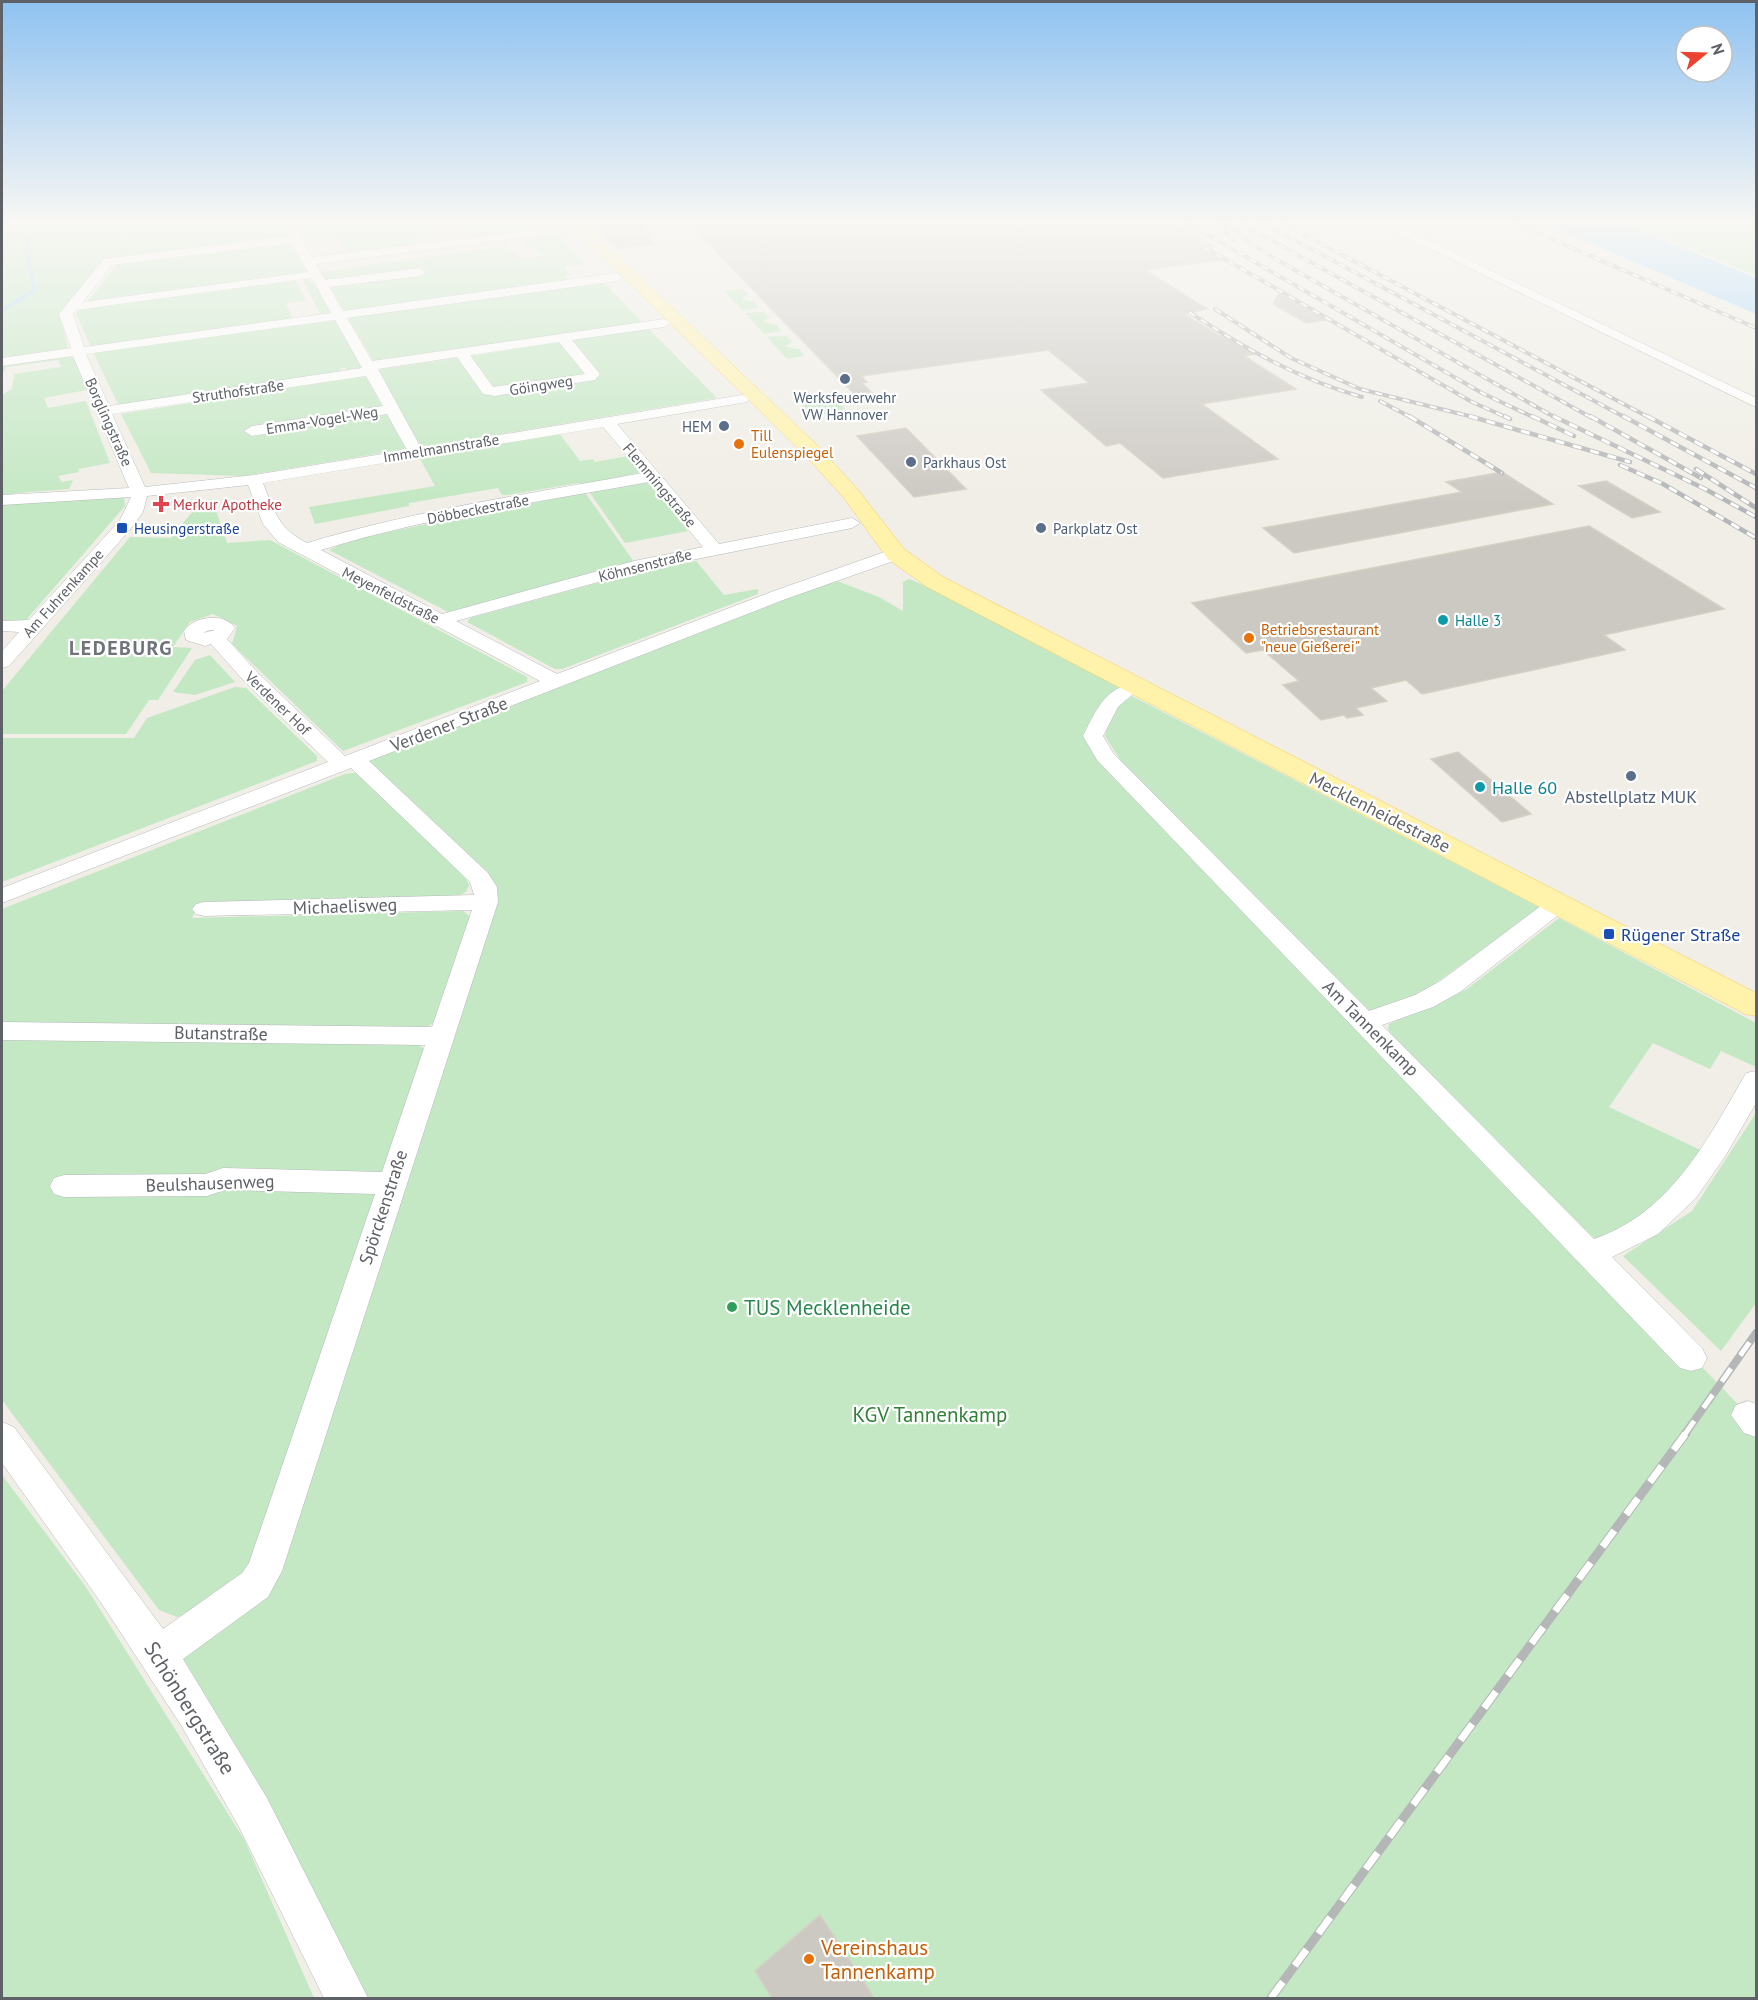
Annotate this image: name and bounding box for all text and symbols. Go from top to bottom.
north arrow [1674,24,1734,84]
text: N [1707,41,1729,57]
street label: Göingweg [508,371,574,399]
marker: Werksfeuerwehr VW Hannover [838,372,852,386]
street label: Borglingstraße [81,375,137,469]
street label: Struthofstraße [191,375,285,407]
place label: Werksfeuerwehr VW Hannover [794,388,896,424]
street label: Emma-Vogel-Weg [265,402,379,438]
place label: HEM [682,417,712,436]
marker: HEM [717,419,731,433]
place label: Till Eulenspiegel [751,426,834,462]
street label: Immelmannstraße [382,429,500,467]
marker: Till Eulenspiegel [732,437,746,451]
street label: Flemmingstraße [619,439,701,531]
place label: Parkhaus Ost [923,453,1006,472]
marker: Parkhaus Ost [904,455,918,469]
street label: Döbbeckestraße [425,490,531,528]
place label: Merkur Apotheke [173,495,282,514]
marker: Merkur Apotheke [154,497,168,511]
place label: Heusingerstraße [134,519,240,538]
place label: Parkplatz Ost [1053,519,1138,538]
marker: Heusingerstraße [115,521,129,535]
marker: Parkplatz Ost [1034,521,1048,535]
street label: Köhnsenstraße [596,544,694,586]
street label: Am Fuhrenkampe [18,545,108,641]
street label: Meyenfeldstraße [339,562,443,628]
place label: Halle 3 [1455,611,1501,630]
marker: Halle 3 [1436,613,1450,627]
place label: Betriebsrestaurant "neue Gießerei" [1261,620,1379,656]
marker: Betriebsrestaurant "neue Gießerei" [1242,631,1256,645]
district label: LEDEBURG [69,635,173,661]
street label: Verdener Hof [241,666,316,740]
street label: Verdener Straße [386,691,511,757]
street label: Mecklenheidestraße [1306,766,1454,858]
marker: Abstellplatz MUK [1624,769,1638,783]
place label: Halle 60 [1492,776,1557,799]
marker: Halle 60 [1473,780,1487,794]
place label: Abstellplatz MUK [1565,785,1697,808]
street label: Michaelisweg [292,893,398,919]
place label: Rügener Straße [1621,923,1740,946]
marker: Rügener Straße [1602,927,1616,941]
street label: Am Tannenkamp [1318,975,1424,1081]
street label: Butanstraße [174,1021,268,1045]
street label: Spörckenstraße [354,1147,412,1267]
street label: Beulshausenweg [145,1169,275,1197]
place label: TUS Mecklenheide [744,1294,911,1321]
marker: TUS Mecklenheide [725,1300,739,1314]
park label: KGV Tannenkamp [853,1401,1007,1428]
street label: Schönbergstraße [138,1636,242,1780]
place label: Vereinshaus Tannenkamp [820,1934,935,1985]
marker: Vereinshaus Tannenkamp [802,1952,816,1966]

